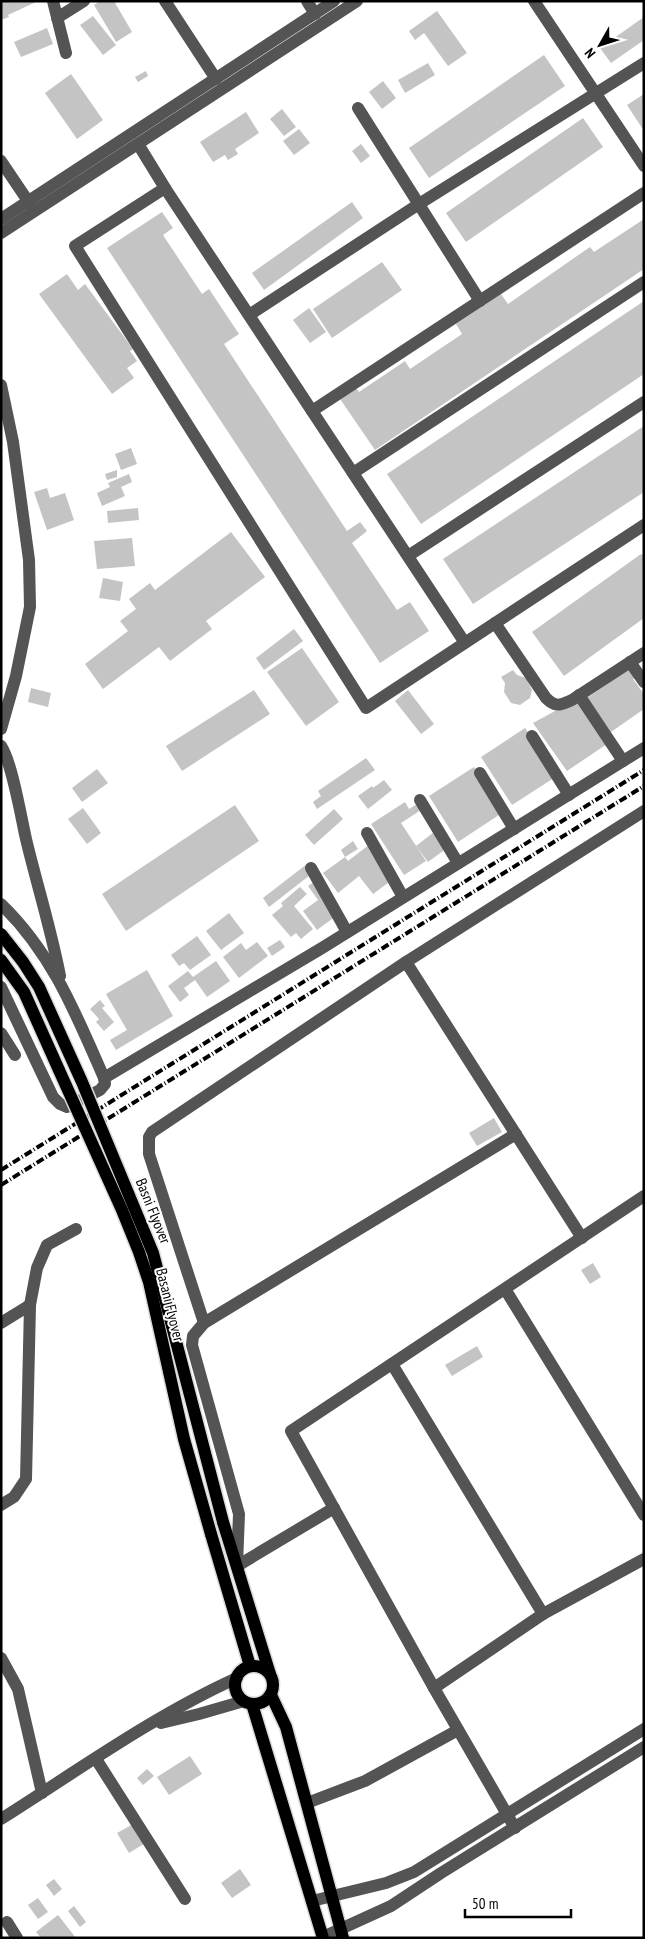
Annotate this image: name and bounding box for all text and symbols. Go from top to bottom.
north arrow [575,20,625,70]
text: N [581,45,599,62]
street label: Basni Flyover [132,1175,176,1247]
street label: Basani Flyover [152,1266,189,1344]
scale bar [465,1886,571,1918]
text: 50 m [472,1894,498,1913]

